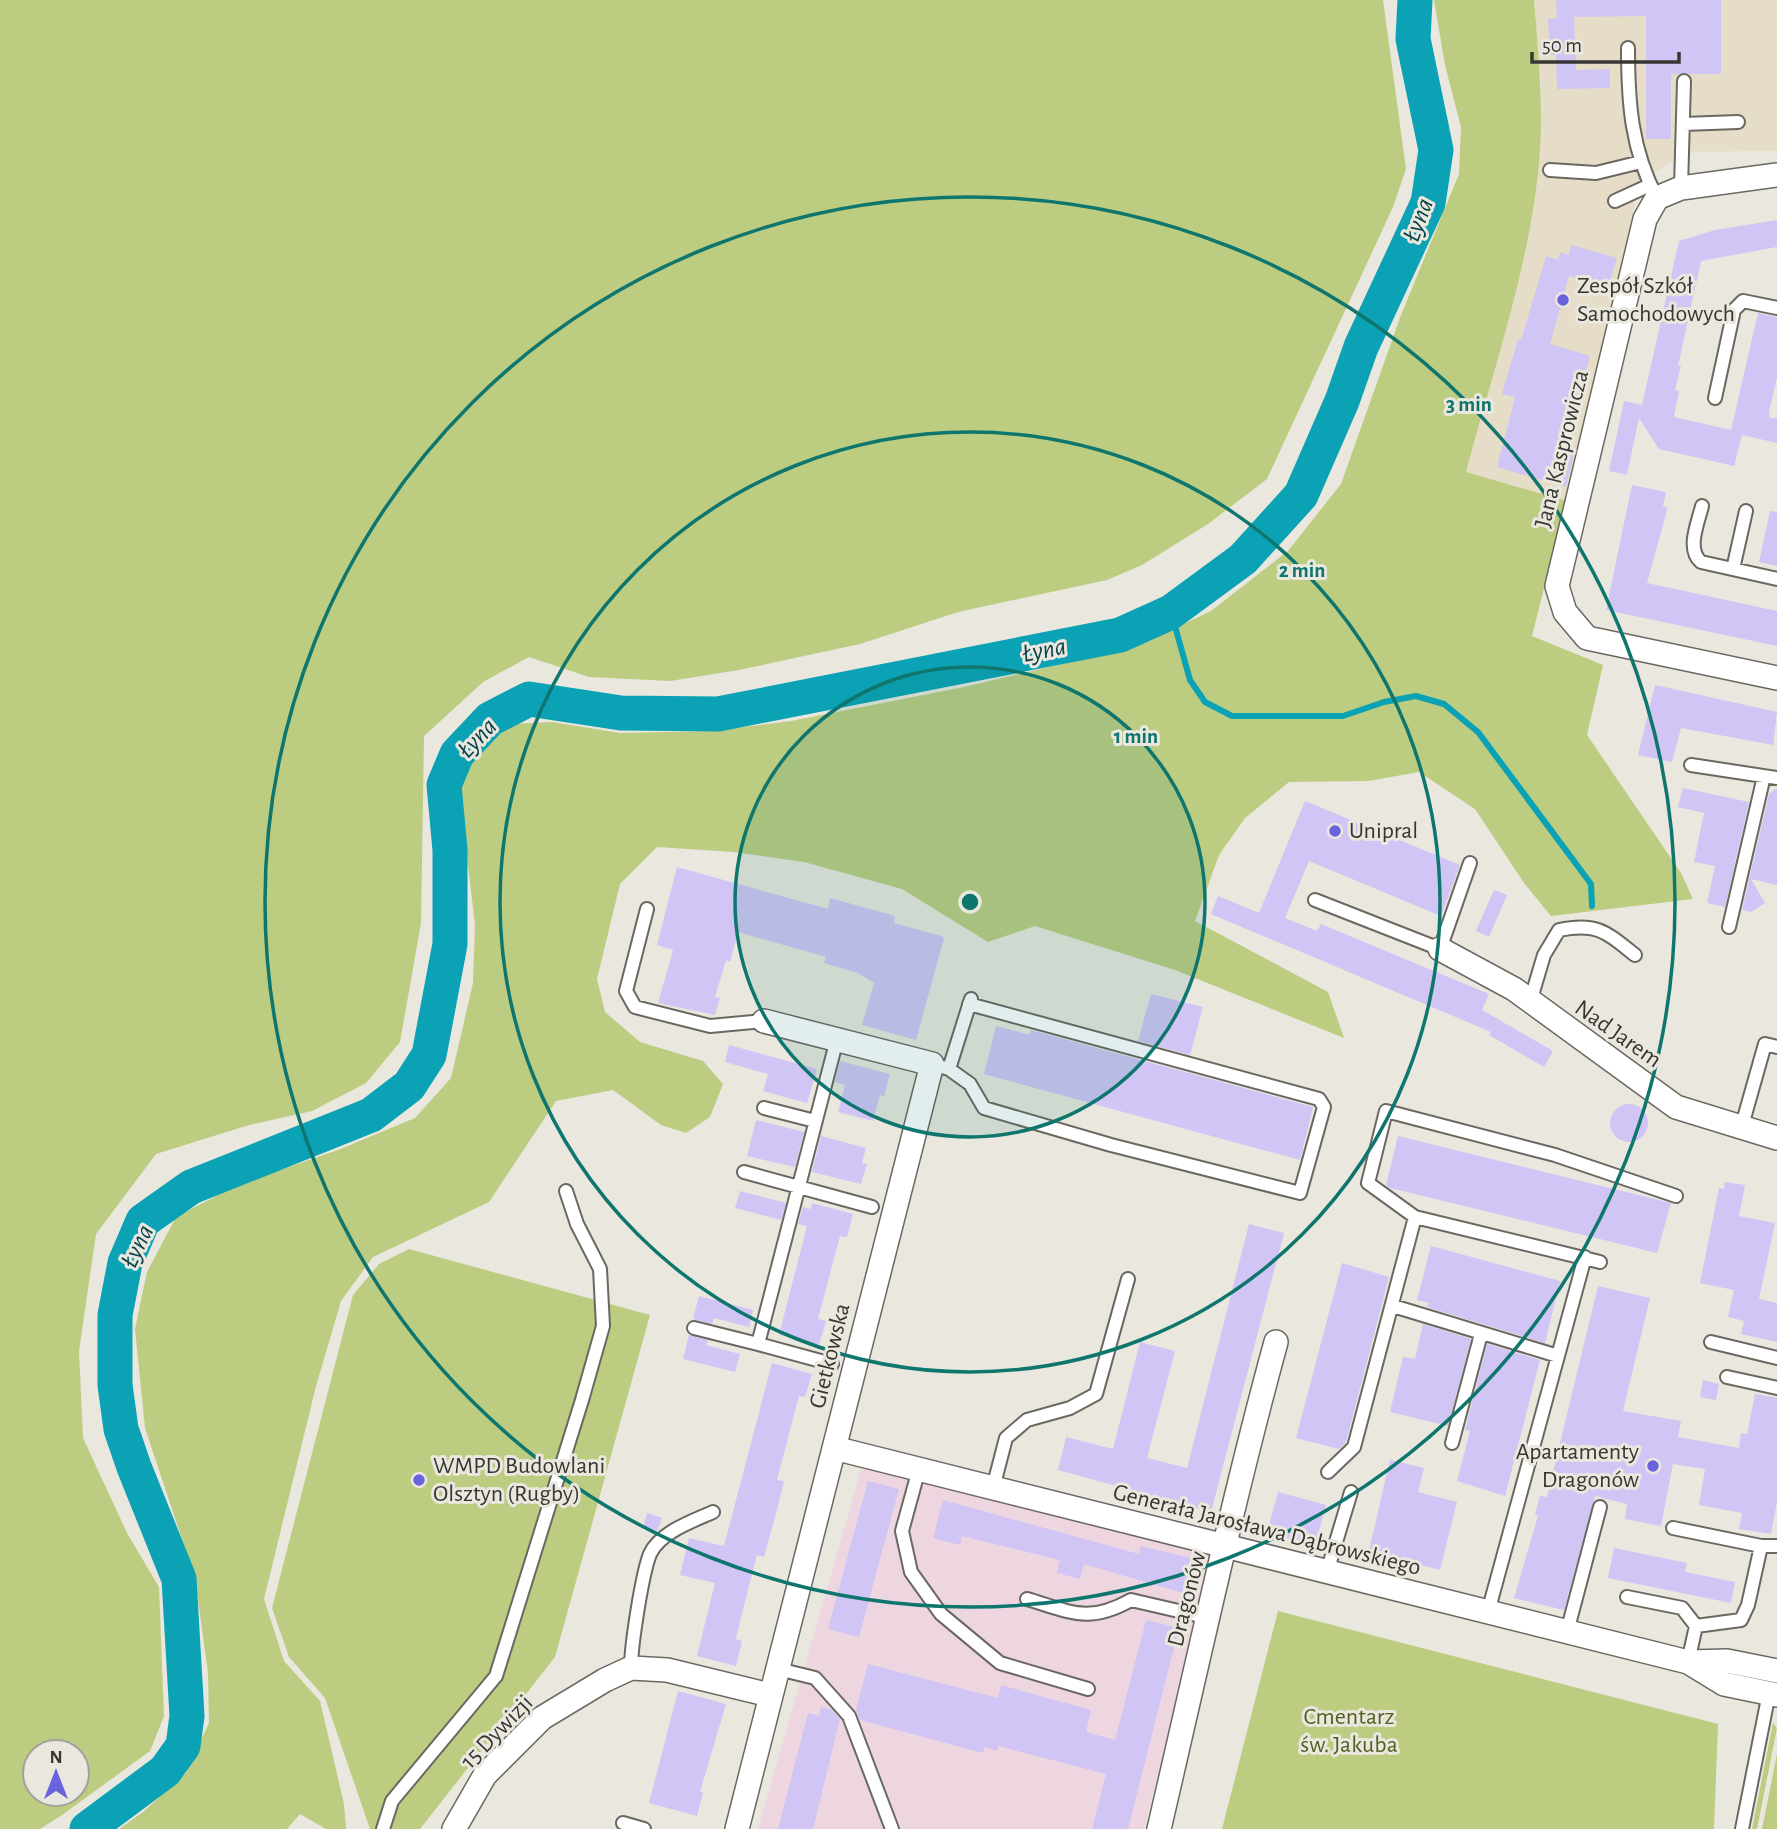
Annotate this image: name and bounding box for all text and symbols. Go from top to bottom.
scale bar [1532,21,1679,65]
text: 50 m [1542,35,1582,56]
water label: Łyna [1398,195,1438,245]
place label: Zespół Szkół Samochodowych [1577,274,1735,326]
marker: Zespół Szkół Samochodowych [1555,292,1571,308]
street label: Jana Kasprowicza [1531,368,1593,530]
text: 3 min [1446,394,1492,415]
text: 2 min [1279,560,1325,581]
water label: Łyna [1020,633,1068,667]
water label: Łyna [452,713,502,763]
text: 1 min [1114,726,1158,747]
place label: Unipral [1349,819,1418,843]
marker: Unipral [1327,823,1343,839]
centre of rings [958,890,982,914]
street label: Nad Jarem [1570,996,1666,1072]
water label: Łyna [116,1220,158,1272]
street label: Gietkowska [805,1301,855,1411]
place label: Apartamenty Dragonów [1516,1440,1639,1492]
place label: WMPD Budowlani Olsztyn (Rugby) [433,1454,605,1506]
marker: Apartamenty Dragonów [1645,1458,1661,1474]
marker: WMPD Budowlani Olsztyn (Rugby) [411,1472,427,1488]
street label: Generała Jarosława Dąbrowskiego [1111,1480,1423,1580]
street label: Dragonów [1164,1549,1210,1649]
street label: 15 Dywizji [456,1691,538,1773]
park label: Cmentarz św. Jakuba [1300,1705,1398,1757]
north arrow [21,1738,91,1808]
text: N [49,1748,63,1767]

